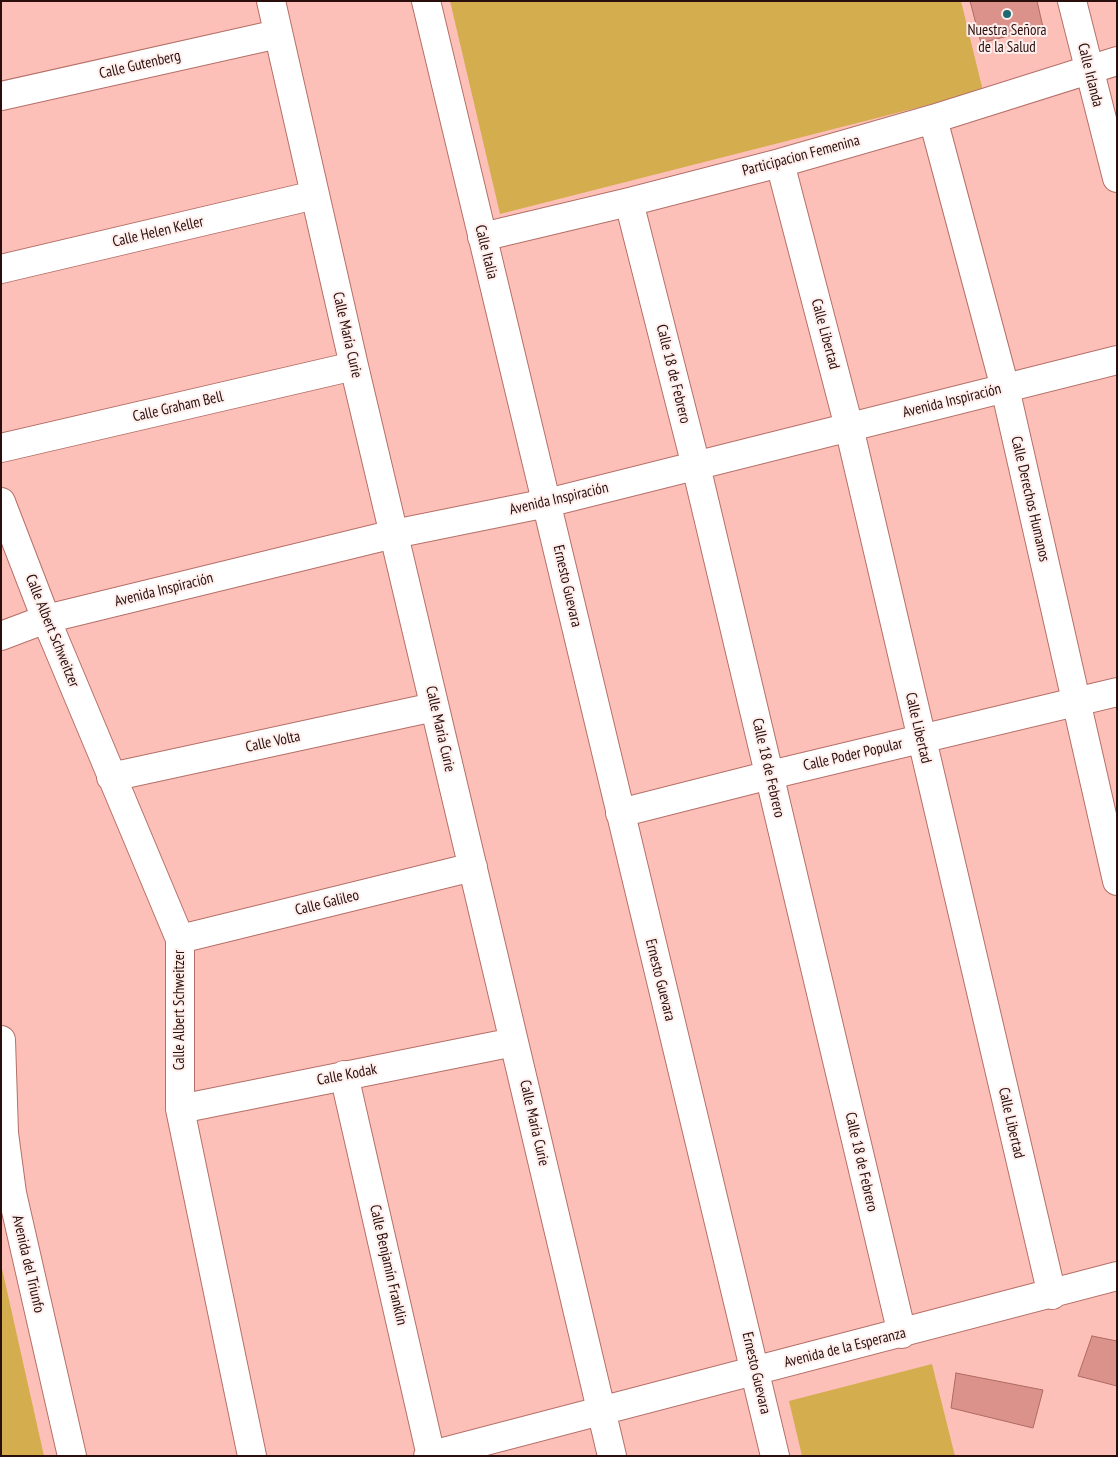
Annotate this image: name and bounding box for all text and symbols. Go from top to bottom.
marker: Nuestra Señora de la Salud [1001,8,1013,20]
place label: Nuestra Señora de la Salud [967,22,1047,57]
street label: Calle Irlanda [1073,41,1107,109]
street label: Calle Gutenberg [98,47,182,83]
street label: Participacion Femenina [740,132,862,180]
street label: Calle Helen Keller [111,213,205,251]
street label: Calle Italia [471,223,501,281]
street label: Calle María Curie [328,290,366,380]
street label: Calle Libertad [807,297,843,371]
street label: Calle 18 de Febrero [652,323,694,425]
street label: Avenida Inspiración [901,380,1003,422]
street label: Calle Graham Bell [131,388,225,426]
street label: Calle Derechos Humanos [1007,434,1053,564]
street label: Avenida Inspiración [508,479,610,519]
street label: Ernesto Guevara [549,543,585,629]
street label: Avenida Inspiración [113,569,215,611]
street label: Calle Albert Schweitzer [21,572,83,690]
street label: Calle María Curie [421,684,459,774]
street label: Calle Libertad [901,691,935,765]
street label: Calle 18 de Febrero [748,717,788,819]
street label: Calle Volta [244,727,302,757]
street label: Calle Poder Popular [802,735,904,775]
street label: Calle Galileo [293,886,361,920]
street label: Ernesto Guevara [641,937,679,1023]
street label: Calle Albert Schweitzer [171,950,189,1070]
street label: Calle Kodak [316,1060,378,1090]
street label: Calle María Curie [515,1078,553,1168]
street label: Calle Libertad [994,1086,1028,1160]
street label: Calle 18 de Febrero [841,1111,881,1213]
street label: Calle Benjamín Franklin [365,1203,411,1327]
street label: Avenida del Triunfo [8,1213,48,1315]
street label: Avenida de la Esperanza [782,1324,908,1372]
street label: Ernesto Guevara [738,1330,774,1416]

